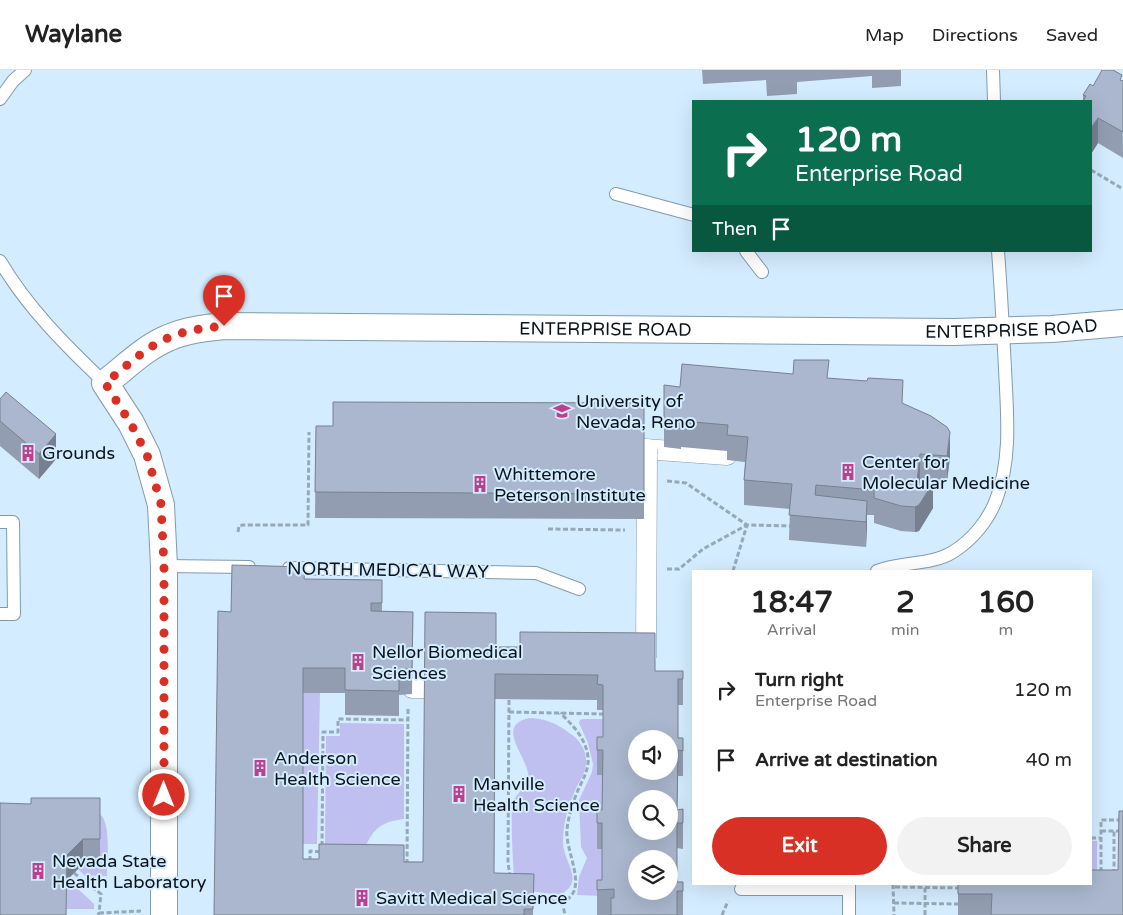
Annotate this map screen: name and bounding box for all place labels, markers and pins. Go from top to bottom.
pin [203,275,245,326]
place label: University of Nevada, Reno [576,390,696,433]
school or university icon: University of Nevada, Reno [552,401,572,421]
place label: Grounds [42,442,115,464]
building icon: Grounds [18,443,38,463]
place label: Center for Molecular Medicine [862,451,1030,494]
building icon: Center for Molecular Medicine [838,462,858,482]
place label: Whittemore Peterson Institute [494,463,646,506]
building icon: Whittemore Peterson Institute [470,474,490,494]
place label: Nellor Biomedical Sciences [372,641,522,684]
building icon: Nellor Biomedical Sciences [348,652,368,672]
place label: Anderson Health Science [274,747,401,790]
building icon: Anderson Health Science [250,758,270,778]
place label: Manville Health Science [473,773,600,816]
building icon: Manville Health Science [449,784,469,804]
place label: Nevada State Health Laboratory [52,850,207,893]
building icon: Nevada State Health Laboratory [28,861,48,881]
place label: Savitt Medical Science [376,887,568,909]
building icon: Savitt Medical Science [352,888,372,908]

